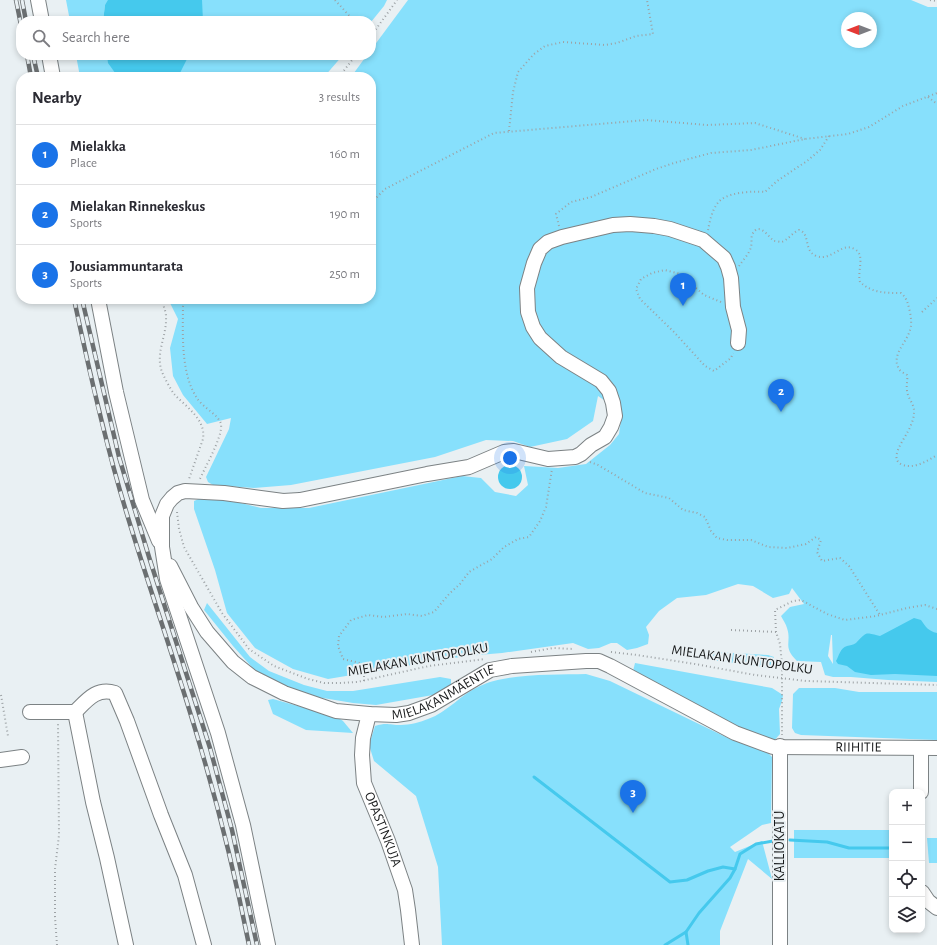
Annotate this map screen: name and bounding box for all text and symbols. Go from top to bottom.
north arrow [841,12,877,48]
search box [16,16,376,60]
icon: search [30,27,52,49]
text: Search here [62,30,130,45]
text: Nearby [32,89,82,106]
text: 3 results [319,91,360,104]
text: Mielakka [70,139,126,154]
text: 1 [43,148,47,161]
text: 160 m [330,148,360,161]
text: Place [70,157,97,170]
text: Mielakan Rinnekeskus [70,199,205,214]
text: 2 [42,208,48,221]
text: 190 m [330,208,360,221]
text: Sports [70,217,102,230]
text: Jousiammuntarata [70,259,183,274]
text: 3 [42,268,48,281]
text: 250 m [329,268,360,281]
pin: 1 [670,273,696,306]
text: Sports [70,277,102,290]
pin: 2 [768,379,794,412]
your location [500,448,520,468]
street label: MIELAKAN KUNTOPOLKU [347,641,489,679]
street label: MIELAKAN KUNTOPOLKU [670,643,814,677]
street label: MIELAKANMÄENTIE [391,662,495,723]
street label: RIIHITIE [835,740,882,755]
pin: 3 [620,780,646,813]
map controls [889,789,925,933]
button: + [889,789,925,825]
street label: OPASTINKUJA [362,790,403,869]
street label: KALLIOKATU [773,811,787,881]
button: − [889,825,925,861]
button: locate [889,861,925,897]
button: layers [889,897,925,933]

